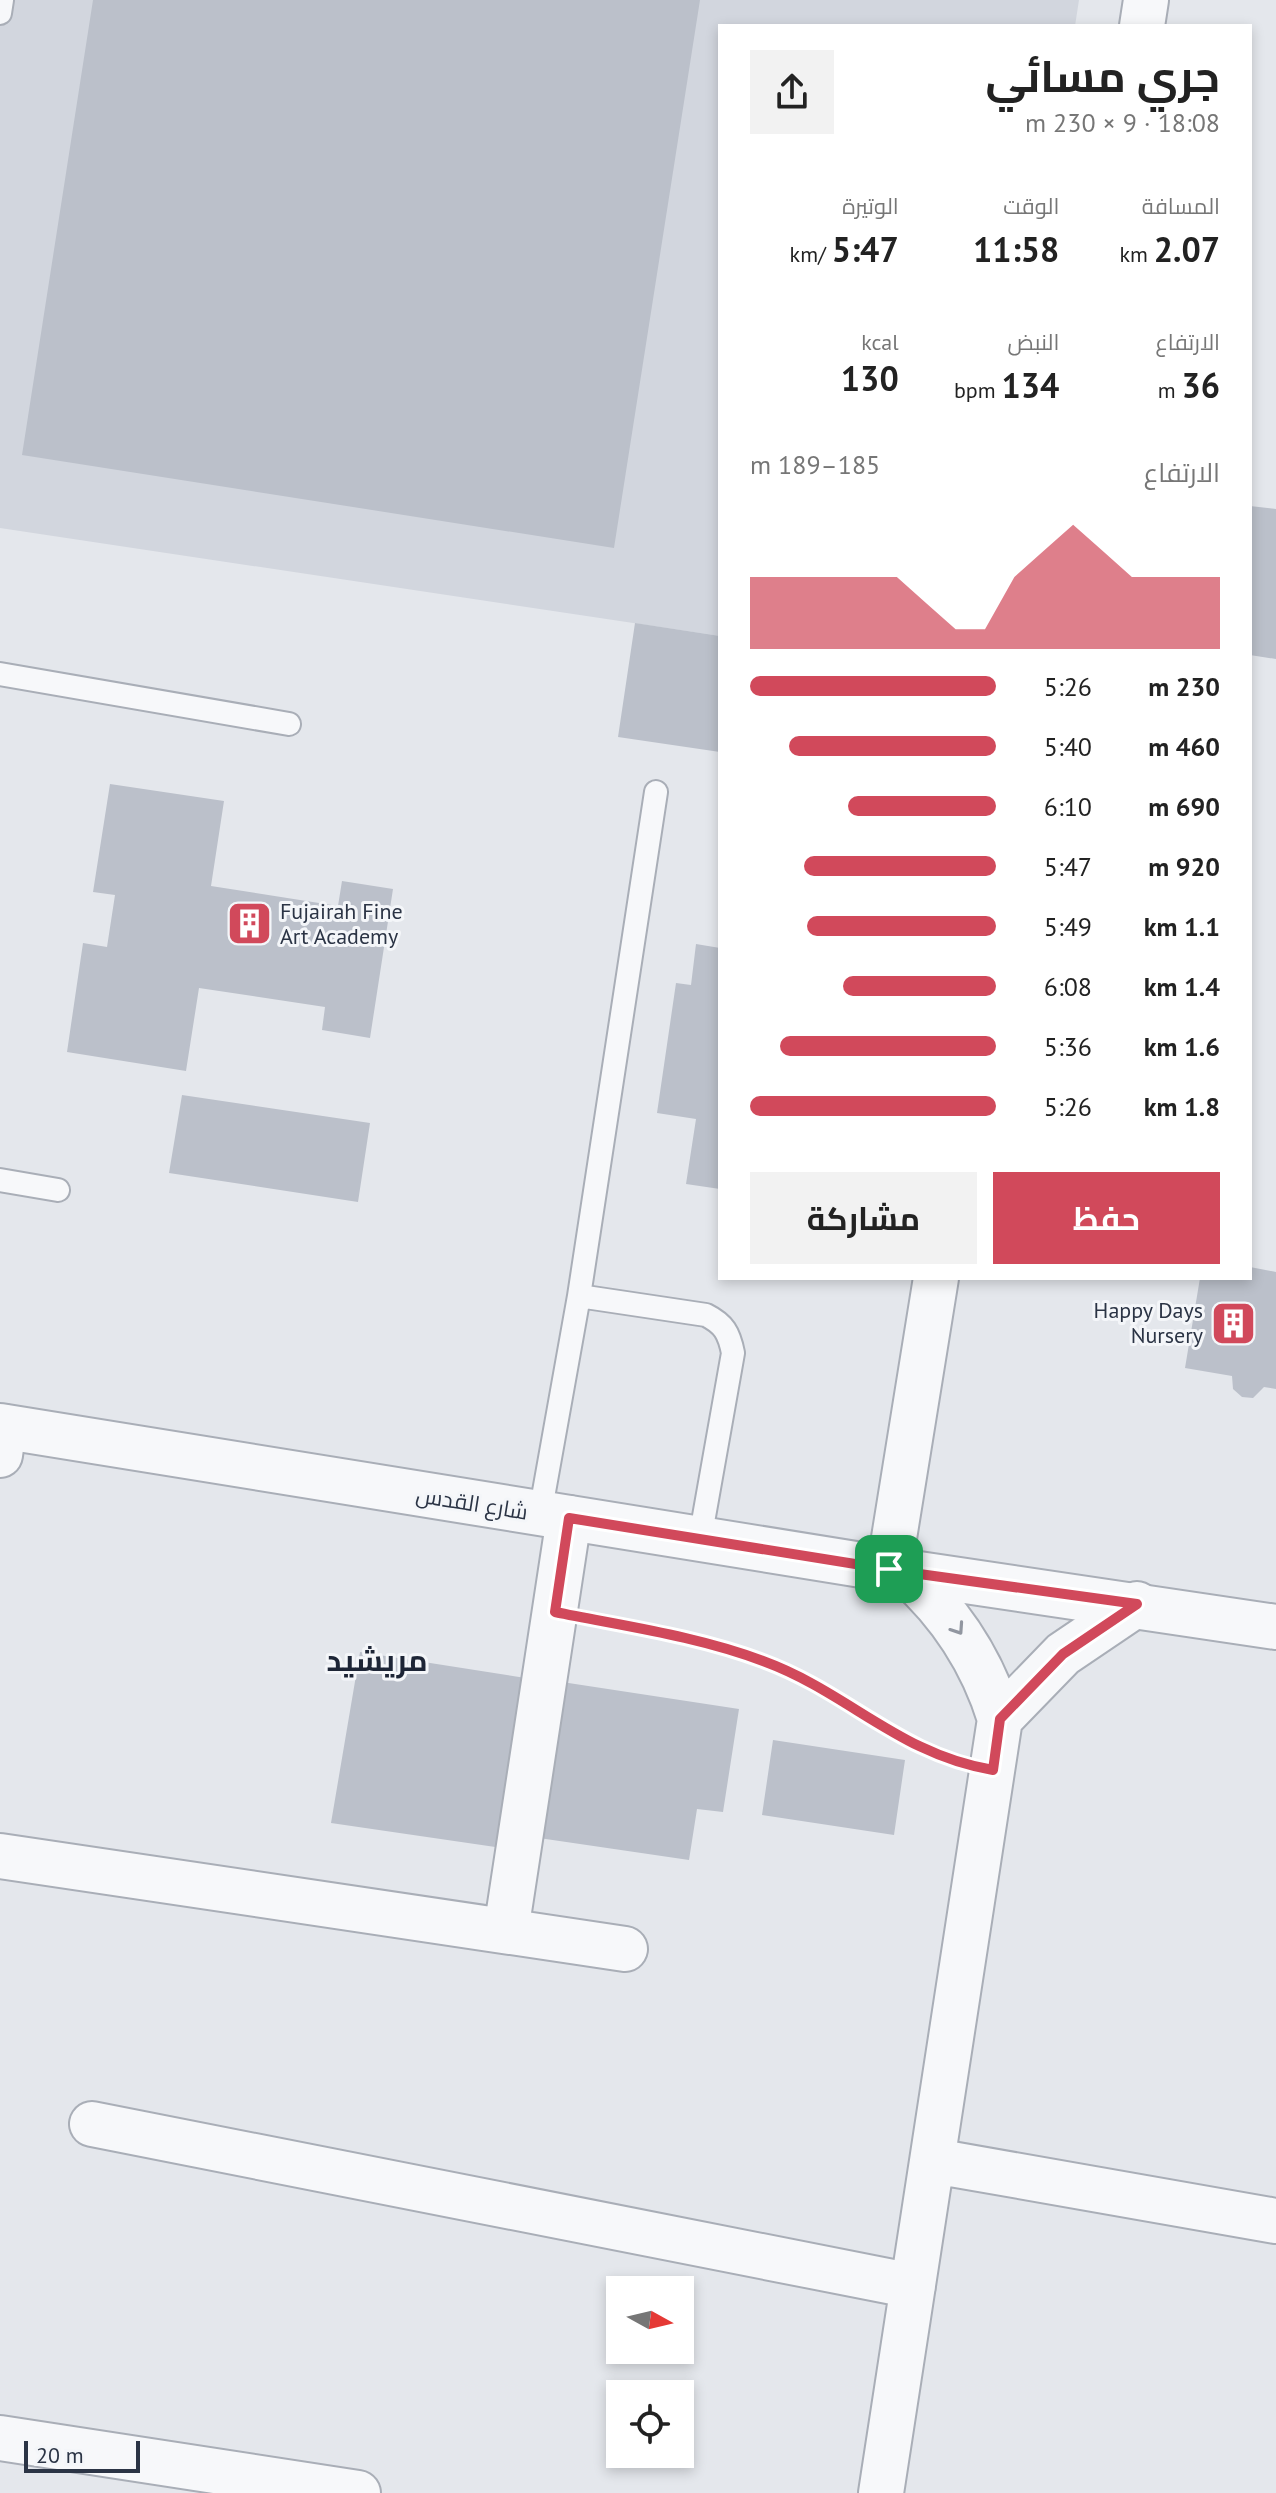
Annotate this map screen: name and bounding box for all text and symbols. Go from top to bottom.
text: جري مسائي [985,47,1220,104]
button: share [750,50,834,134]
text: 18:08 · 9 × 230 m [1025,106,1220,139]
text: الوتيرة [842,192,899,220]
text: الوقت [1003,192,1059,220]
text: المسافة [1142,192,1220,220]
text: 5:47 [832,227,899,271]
text: 11:58 [973,227,1059,271]
text: 2.07 [1154,227,1220,271]
text: /km [790,240,832,268]
text: km [1120,240,1154,268]
text: kcal [861,328,899,356]
text: النبض [1008,328,1059,356]
text: الارتفاع [1156,328,1220,356]
text: 130 [841,356,899,400]
text: 134 [1002,363,1059,407]
text: 36 [1181,363,1220,407]
text: bpm [954,376,1002,404]
text: m [1158,376,1181,404]
text: 185–189 m [750,448,880,481]
text: الارتفاع [1144,456,1220,489]
text: 5:26 [1044,670,1092,703]
text: 230 m [1148,670,1220,703]
text: 5:40 [1044,730,1092,763]
text: 460 m [1148,730,1220,763]
text: 6:10 [1044,790,1092,823]
text: 690 m [1148,790,1220,823]
text: 5:47 [1044,850,1092,883]
text: 920 m [1148,850,1220,883]
place label: Fujairah Fine Art Academy [280,897,403,950]
building icon: Fujairah Fine Art Academy [225,900,273,948]
text: 5:49 [1044,910,1092,943]
text: 1.1 km [1144,910,1220,943]
text: 6:08 [1044,970,1092,1003]
text: 1.4 km [1144,970,1220,1003]
text: 5:36 [1044,1030,1092,1063]
text: 1.6 km [1144,1030,1220,1063]
text: 5:26 [1044,1090,1092,1123]
text: 1.8 km [1144,1090,1220,1123]
button: مشاركة [750,1172,977,1264]
button: حفظ [993,1172,1220,1264]
place label: Happy Days Nursery [1094,1296,1204,1349]
building icon: Happy Days Nursery [1210,1299,1258,1347]
street label: شارع القدس [414,1480,530,1527]
pin [855,1535,923,1603]
icon: arrive [867,1547,911,1591]
one-way arrow [948,1621,963,1635]
district label: مريشيد [327,1640,427,1679]
north arrow [606,2276,694,2364]
map controls [606,2276,694,2468]
button: locate [606,2380,694,2468]
scale bar [24,2437,140,2473]
text: 20 m [36,2441,84,2469]

